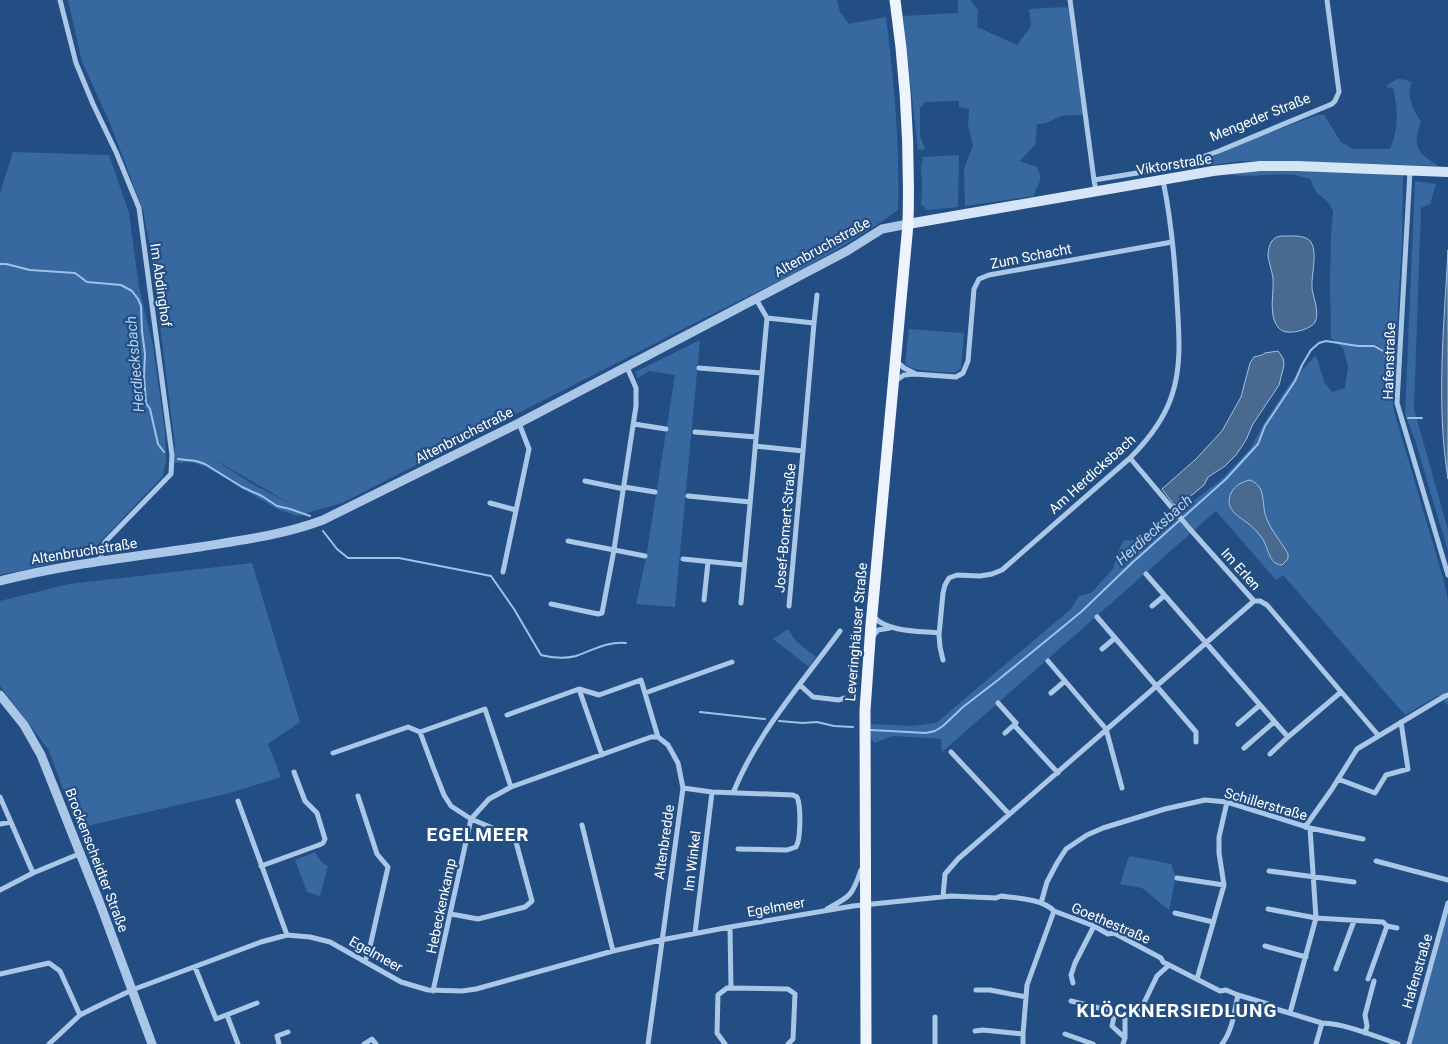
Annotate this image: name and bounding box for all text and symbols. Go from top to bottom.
street label: Mengeder Straße [1207,90,1313,144]
street label: Viktorstraße [1135,150,1213,178]
street label: Altenbruchstraße [771,214,873,280]
street label: Zum Schacht [989,240,1073,272]
street label: Im Abdinghof [147,242,175,328]
water label: Herdiecksbach [122,315,148,413]
street label: Hafenstraße [1380,322,1398,400]
street label: Altenbruchstraße [413,404,515,466]
street label: Am Herdicksbach [1046,431,1138,517]
street label: Josef-Bomert-Straße [771,463,799,593]
water label: Herdiecksbach [1112,491,1196,569]
street label: Altenbruchstraße [30,535,138,567]
street label: Im Erlen [1218,545,1264,593]
street label: Leveringhäuser Straße [842,562,870,702]
street label: Schillerstraße [1223,785,1309,823]
street label: Brockenscheidter Straße [62,786,132,934]
street label: Altenbredde [651,804,677,880]
district label: EGELMEER [427,823,529,846]
street label: Im Winkel [680,830,704,892]
street label: Hebeckenkamp [423,857,459,955]
street label: Egelmeer [746,894,806,920]
street label: Goethestraße [1069,899,1153,947]
street label: Hafenstraße [1399,932,1435,1010]
street label: Egelmeer [347,933,406,975]
district label: KLÖCKNERSIEDLUNG [1077,999,1277,1022]

